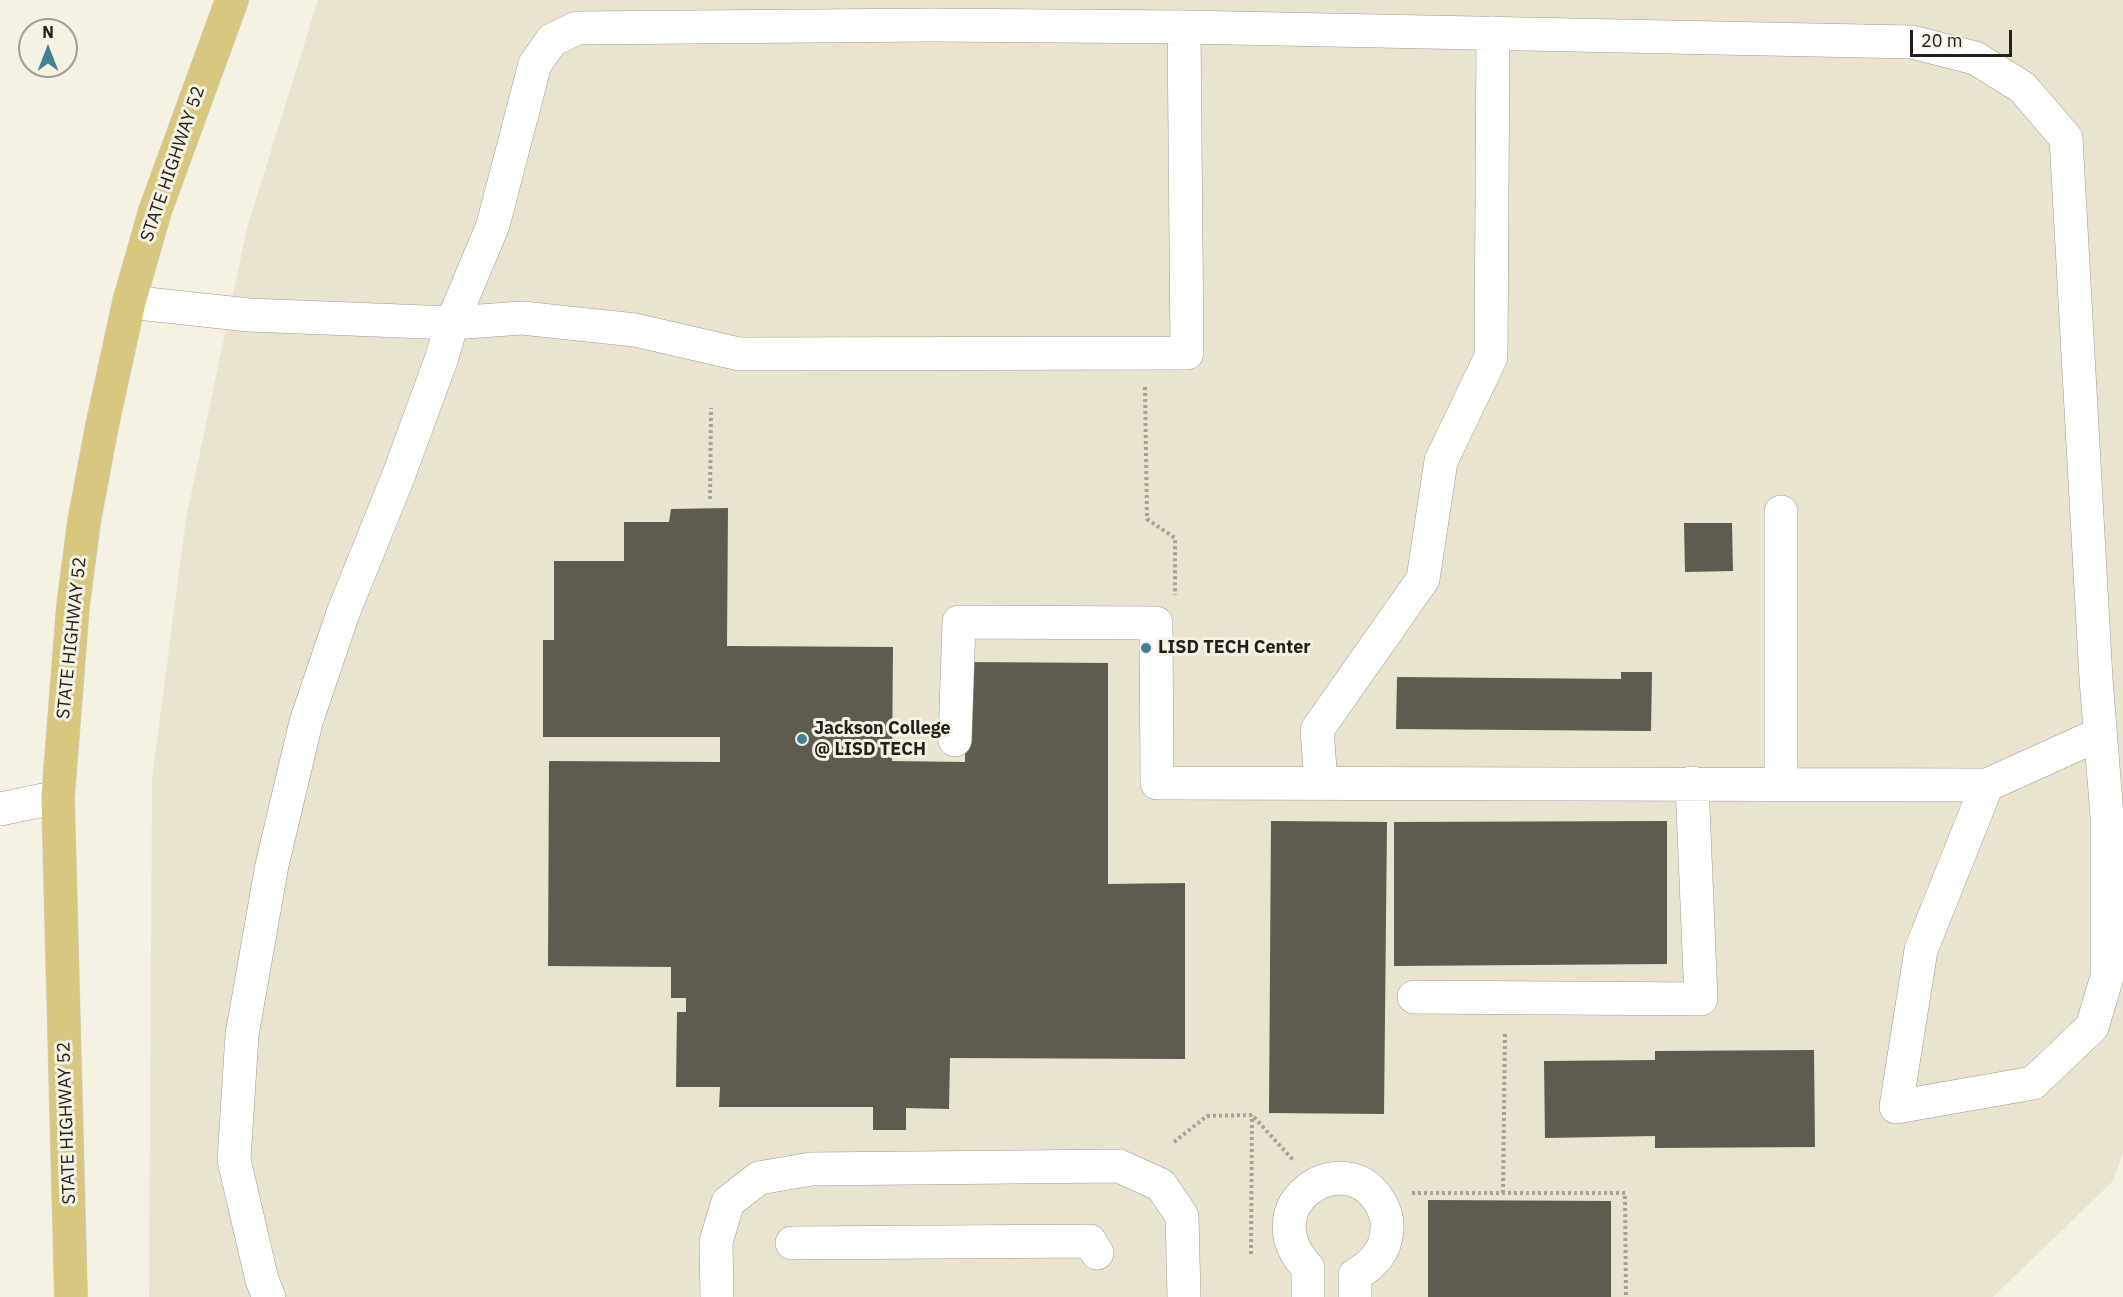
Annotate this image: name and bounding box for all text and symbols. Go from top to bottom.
north arrow [18,18,78,78]
scale bar [1913,18,2015,56]
text: N [42,22,54,42]
text: 20 m [1921,29,1963,52]
street label: STATE HIGHWAY 52 [136,83,210,245]
street label: STATE HIGHWAY 52 [53,556,91,720]
place label: LISD TECH Center [1158,637,1311,659]
marker: LISD TECH Center [1139,641,1153,655]
place label: Jackson College @ LISD TECH [814,718,951,760]
marker: Jackson College @ LISD TECH [795,732,809,746]
street label: STATE HIGHWAY 52 [53,1041,81,1205]

